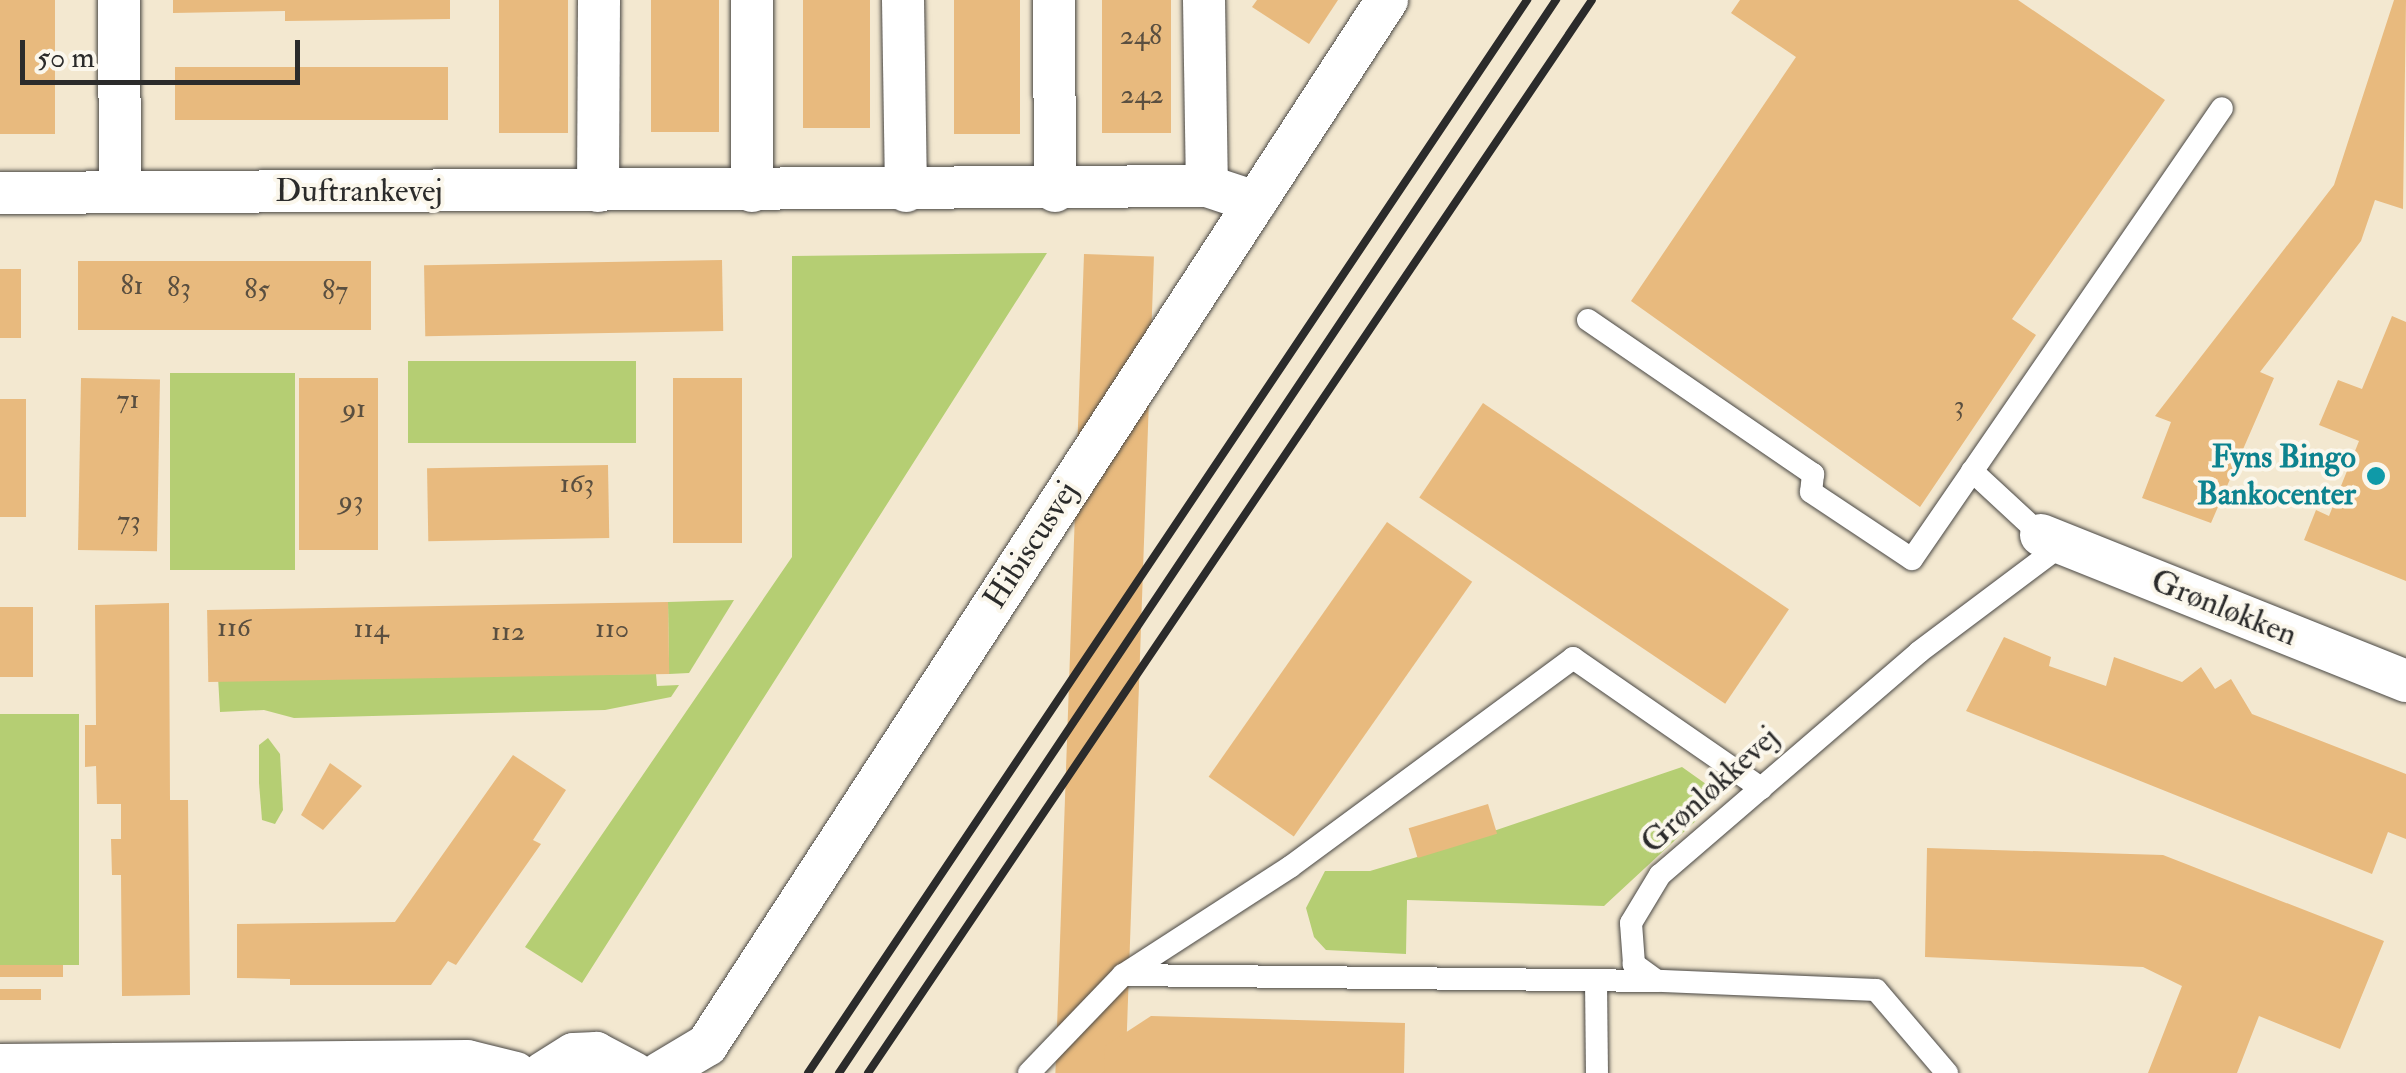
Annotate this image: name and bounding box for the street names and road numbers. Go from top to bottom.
street label: Duftrankevej [275,172,443,210]
street label: Hibiscusvej [976,474,1086,616]
street label: Grønløkken [2146,561,2302,655]
street label: Grønløkkevej [1633,718,1787,862]

